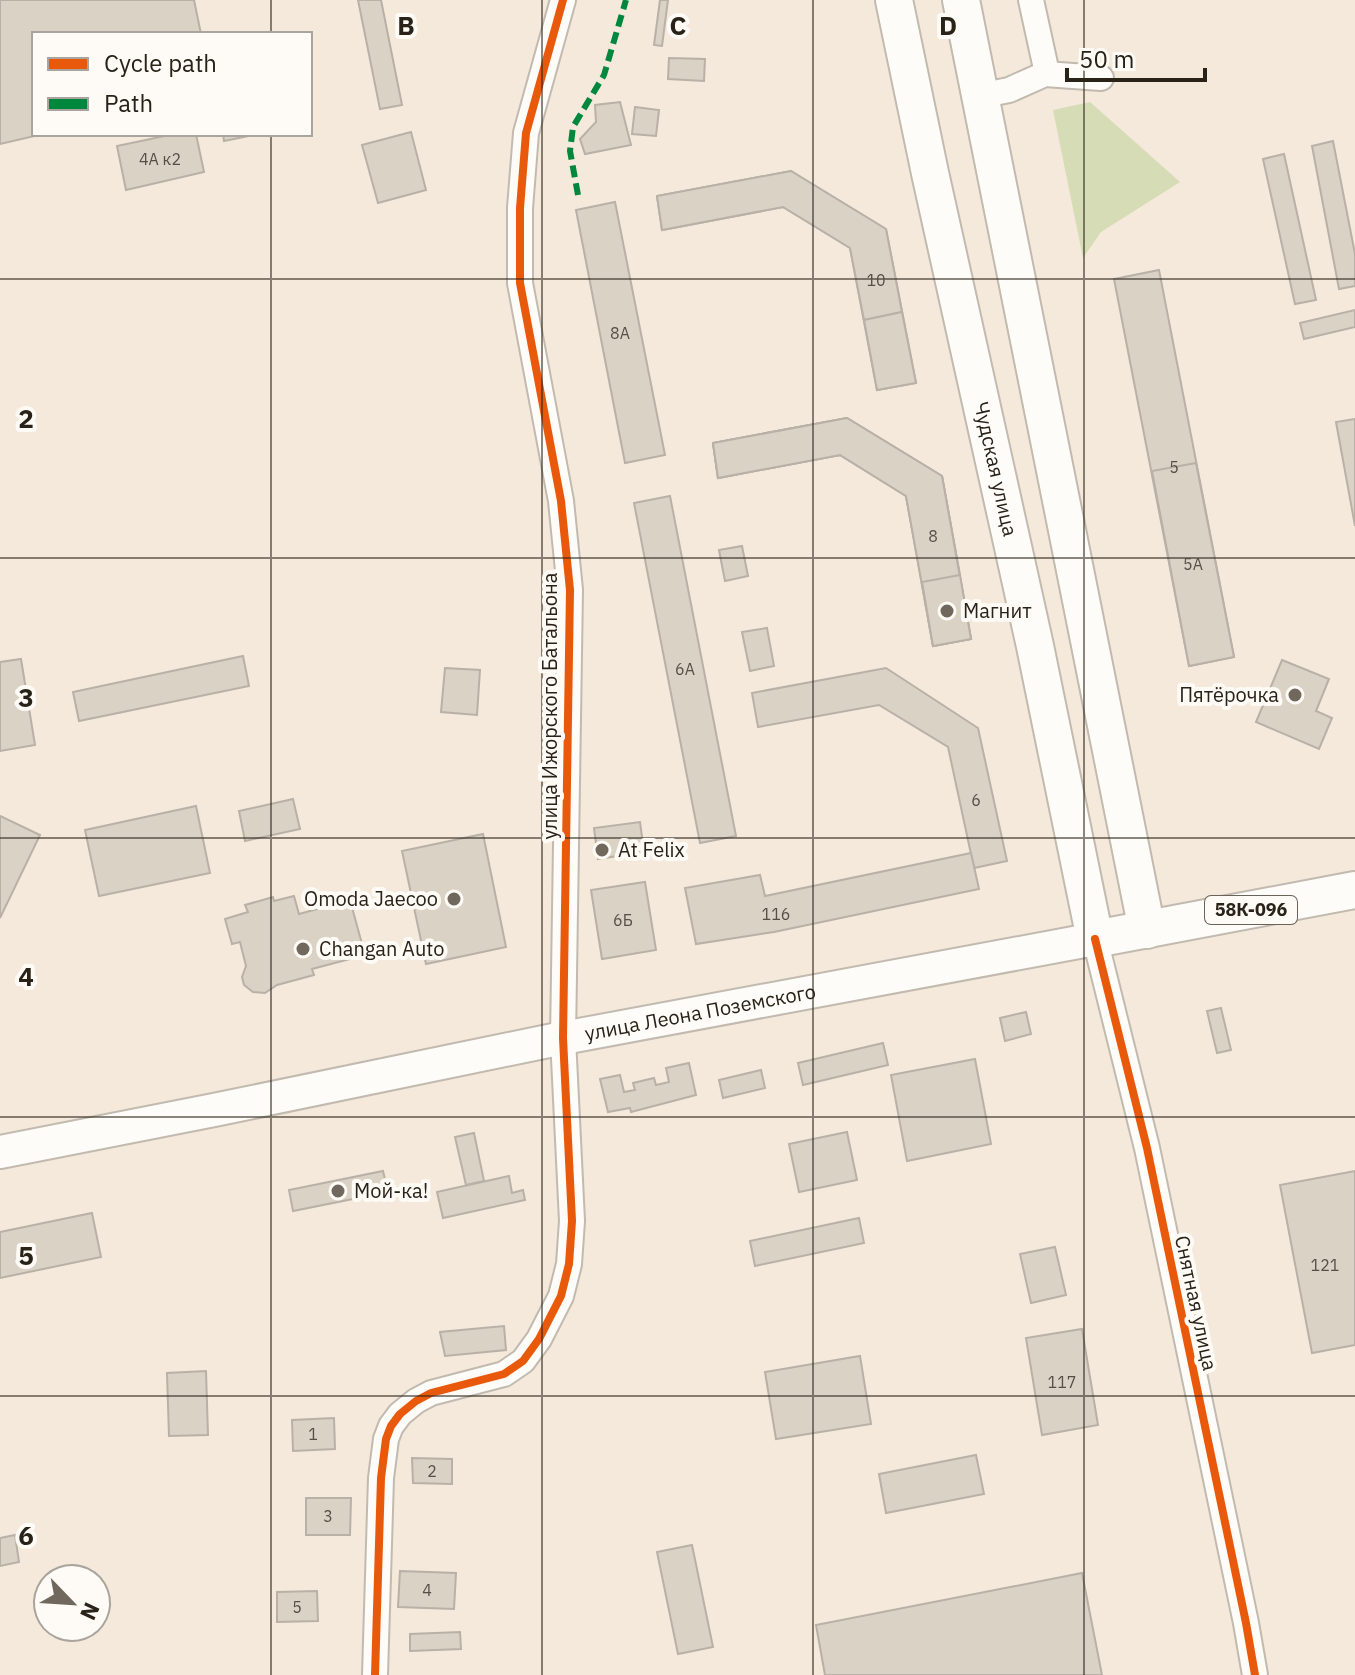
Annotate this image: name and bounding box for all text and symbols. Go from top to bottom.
text: B [397,8,415,42]
text: C [670,8,687,42]
text: D [939,8,957,42]
legend [32,32,312,136]
scale bar [1067,32,1205,82]
text: 50 m [1079,43,1134,75]
text: Cycle path [104,47,217,79]
text: Path [104,87,153,119]
house number: 4А к2 [139,149,181,169]
house number: 10 [866,270,886,290]
house number: 8А [610,323,630,343]
street label: Чудская улица [968,399,1024,539]
text: 2 [18,401,34,435]
house number: 5 [1169,457,1179,477]
house number: 8 [928,526,938,546]
house number: 5А [1183,554,1203,574]
street label: улица Ижорского Батальона [536,572,563,839]
place label: Магнит [963,597,1032,624]
marker: Магнит [938,602,956,620]
house number: 6А [675,659,695,679]
text: 3 [18,680,34,714]
place label: Пятёрочка [1179,681,1279,708]
marker: Пятёрочка [1286,686,1304,704]
house number: 6 [971,790,981,810]
place label: At Felix [618,836,685,863]
marker: At Felix [593,841,611,859]
place label: Omoda Jaecoo [304,885,438,912]
marker: Omoda Jaecoo [445,890,463,908]
road number: 58К-096 [1205,896,1297,924]
house number: 116 [762,904,790,924]
house number: 6Б [613,910,633,930]
place label: Changan Auto [319,935,444,962]
marker: Changan Auto [294,940,312,958]
text: 4 [18,959,34,993]
street label: улица Леона Поземского [582,977,818,1047]
place label: Мой-ка! [354,1177,428,1204]
marker: Мой-ка! [329,1182,347,1200]
street label: Снятная улица [1169,1233,1224,1373]
text: 5 [18,1238,34,1272]
house number: 121 [1311,1255,1339,1275]
house number: 117 [1048,1372,1076,1392]
house number: 1 [308,1424,318,1444]
house number: 2 [427,1461,437,1481]
house number: 3 [323,1506,333,1526]
text: 6 [18,1518,34,1552]
north arrow [32,1563,112,1643]
house number: 4 [422,1580,432,1600]
house number: 5 [292,1597,302,1617]
text: N [74,1598,107,1625]

